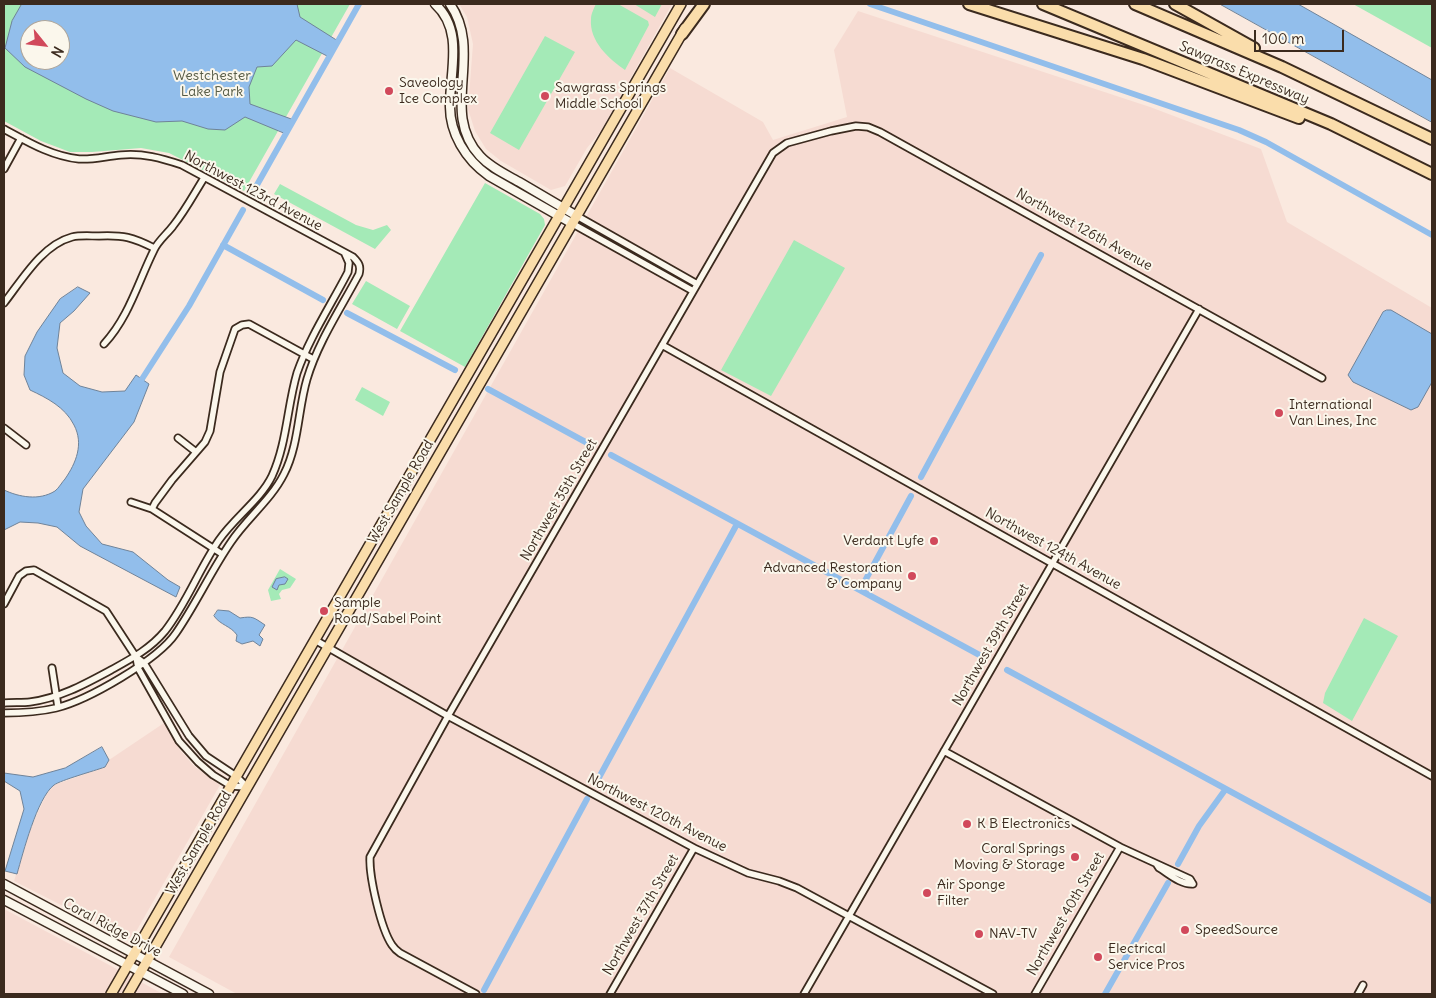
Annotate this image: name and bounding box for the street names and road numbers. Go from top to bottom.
street label: Sawgrass Expressway [1176,38,1312,108]
street label: Northwest 123rd Avenue [181,147,325,235]
street label: Northwest 126th Avenue [1013,186,1155,274]
street label: Northwest 35th Street [517,436,601,564]
street label: West Sample Road [364,437,438,547]
street label: Northwest 124th Avenue [982,505,1124,593]
street label: Northwest 39th Street [949,581,1033,709]
street label: Northwest 120th Avenue [584,770,730,856]
street label: West Sample Road [162,788,236,898]
street label: Northwest 40th Street [1024,849,1108,979]
street label: Northwest 37th Street [599,851,683,979]
street label: Coral Ridge Drive [60,895,164,961]

